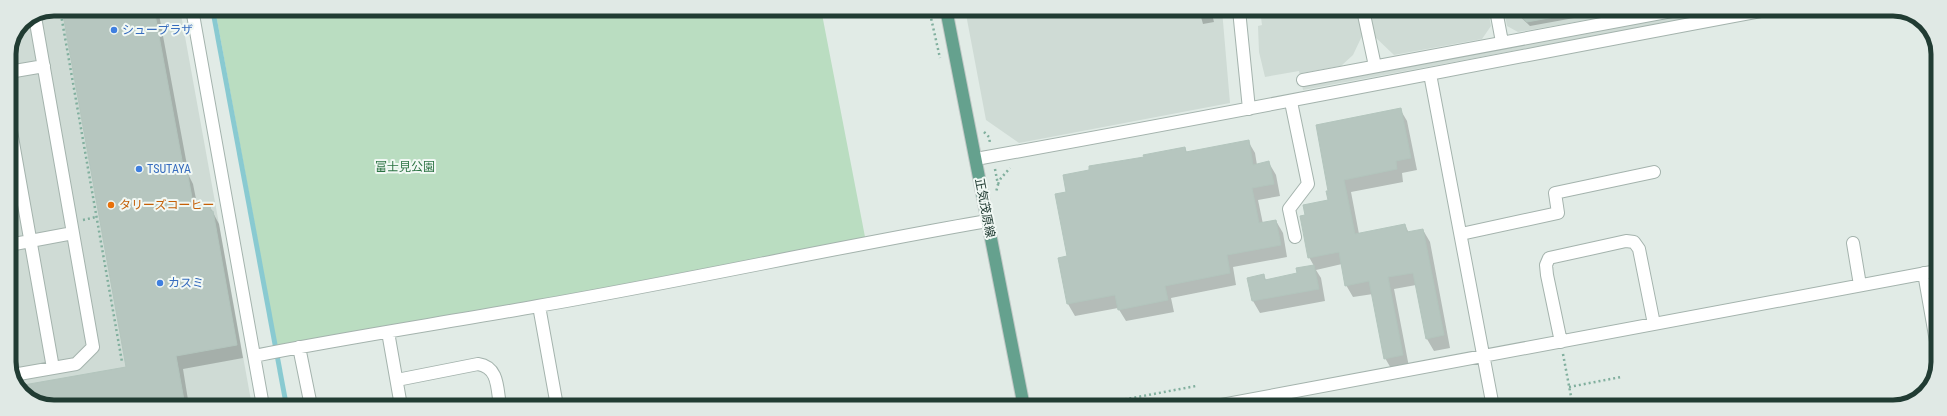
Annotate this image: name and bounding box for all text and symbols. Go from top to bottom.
place label: シュープラザ [122,23,193,37]
marker: シュープラザ [109,25,119,35]
park label: 富士見公園 [375,160,435,174]
place label: TSUTAYA [147,162,191,176]
marker: TSUTAYA [134,164,144,174]
street label: 正気茂原線 [972,177,998,239]
place label: タリーズコーヒー [119,198,214,212]
marker: タリーズコーヒー [106,200,116,210]
place label: カスミ [168,276,204,290]
marker: カスミ [155,278,165,288]

